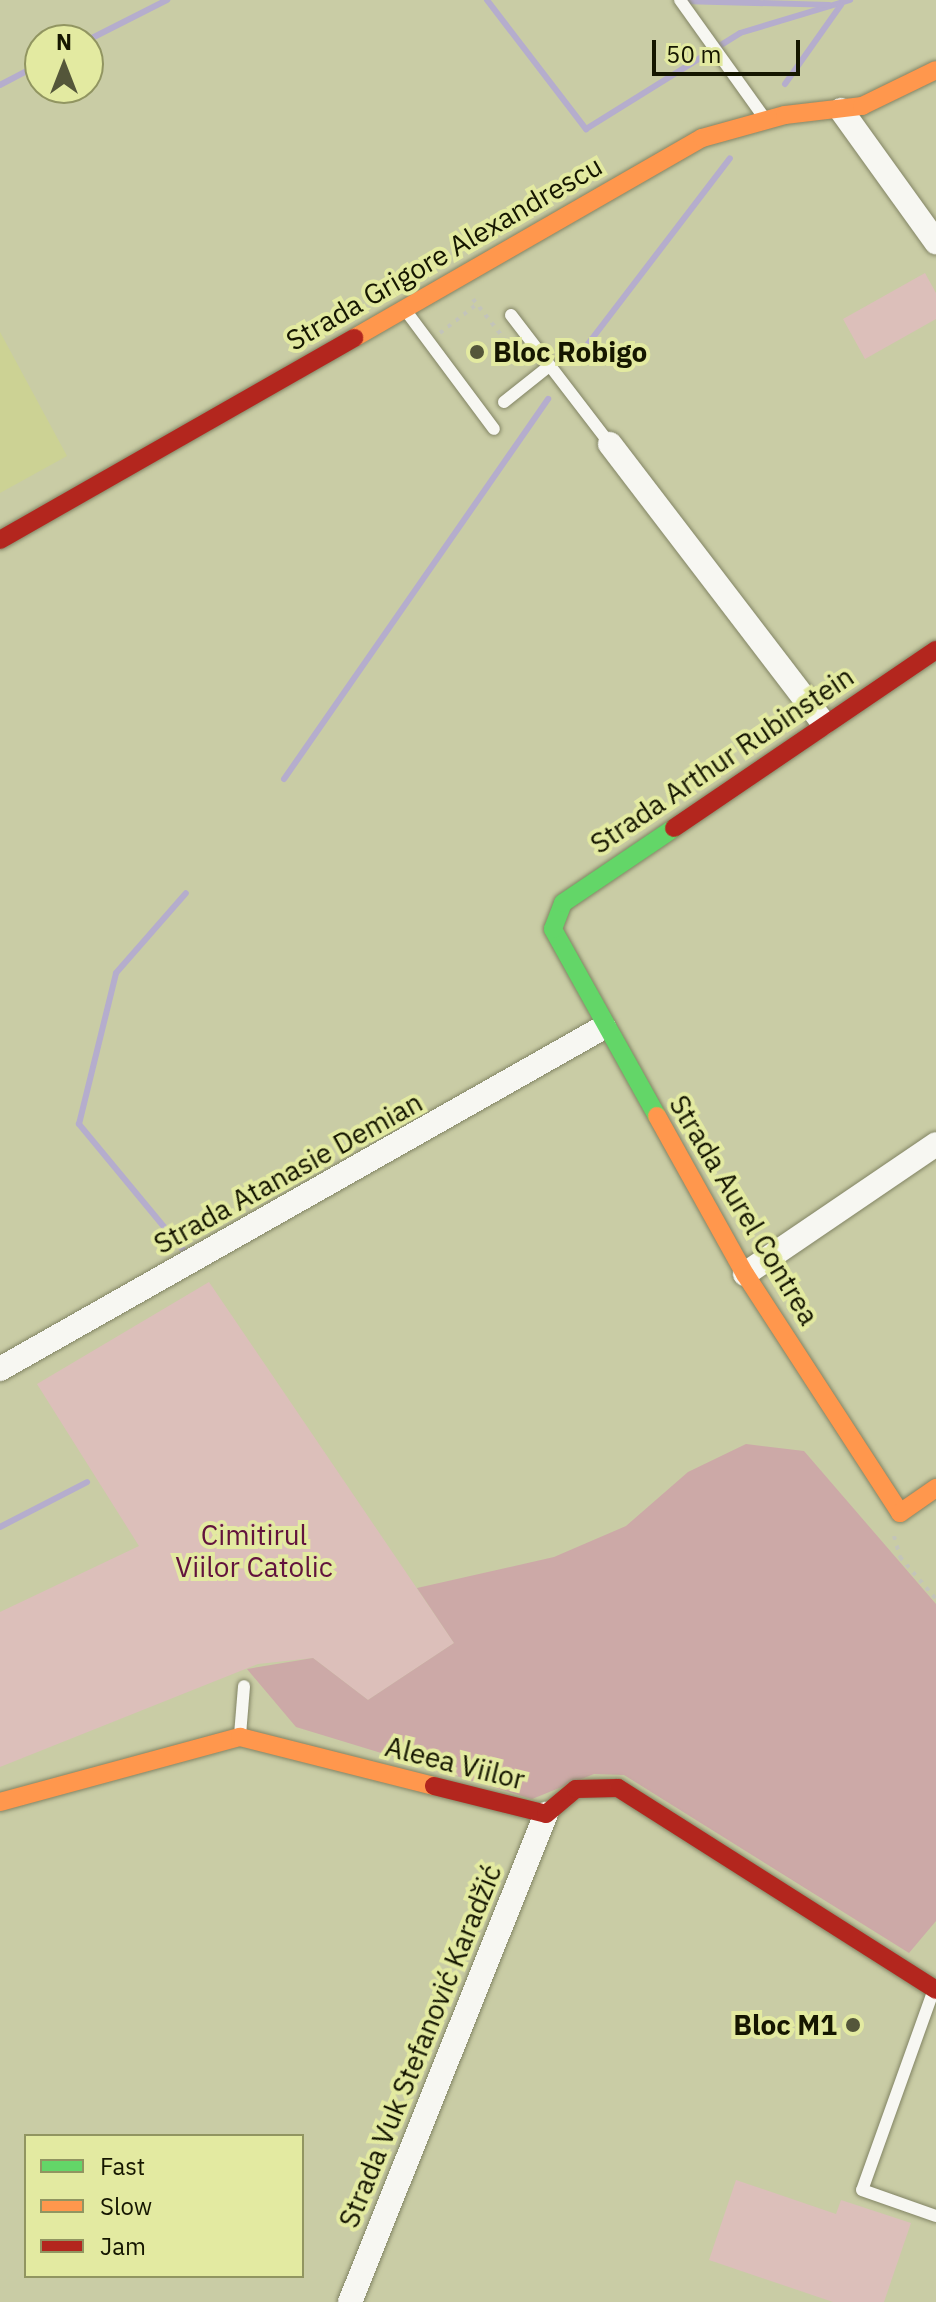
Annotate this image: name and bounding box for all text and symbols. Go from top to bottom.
north arrow [24,24,104,104]
scale bar [656,24,804,74]
text: N [56,27,72,56]
text: 50 m [666,38,721,70]
street label: Strada Grigore Alexandrescu [280,149,608,357]
place label: Bloc Robigo [493,335,647,369]
marker: Bloc Robigo [468,343,486,361]
street label: Strada Arthur Rubinstein [584,659,860,861]
street label: Strada Atanasie Demian [148,1085,428,1261]
street label: Strada Aurel Contrea [662,1089,826,1331]
park label: Cimitirul Viilor Catolic [175,1518,333,1584]
street label: Aleea Viilor [382,1729,528,1797]
street label: Strada Vuk Stefanović Karadžić [332,1860,508,2232]
place label: Bloc M1 [733,2008,837,2042]
marker: Bloc M1 [844,2016,862,2034]
legend [24,2134,304,2278]
text: Fast [100,2150,145,2182]
text: Slow [100,2190,152,2222]
text: Jam [100,2230,146,2262]

